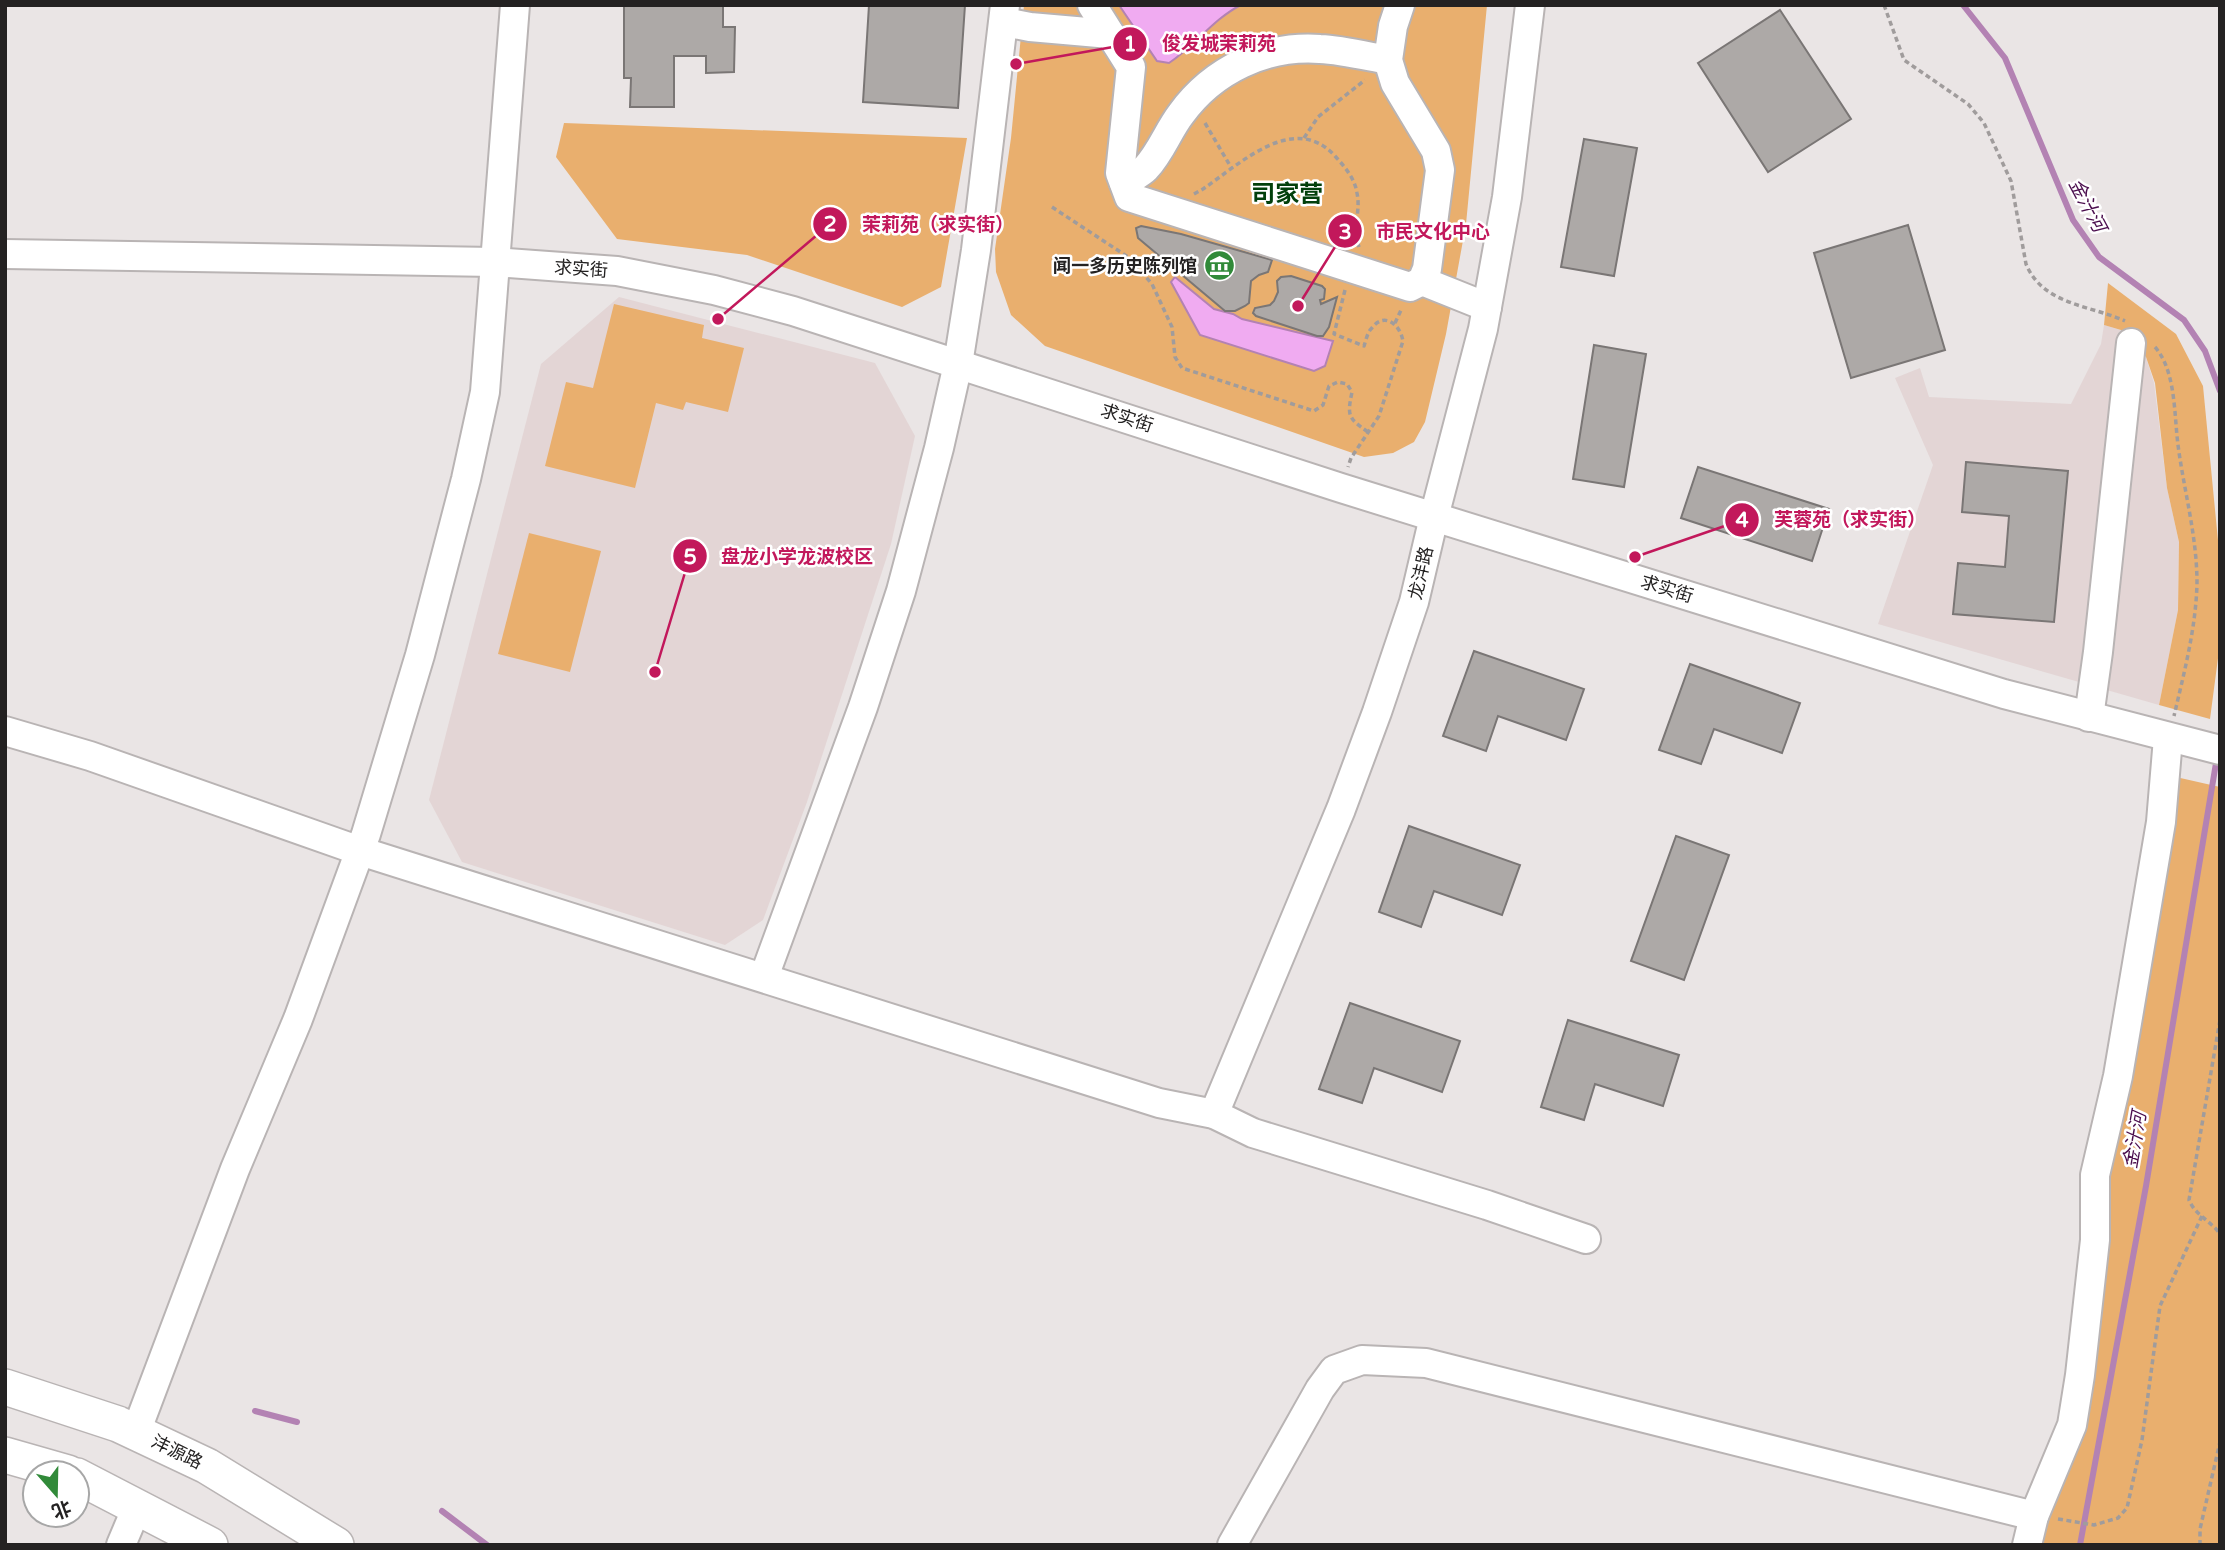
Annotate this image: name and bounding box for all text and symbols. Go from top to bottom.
callout: 俊发城茉莉苑 [1113,24,1290,64]
text: 1 [1123,32,1137,57]
text: 俊发城茉莉苑 [1162,33,1276,55]
water label: 金汁河 [2064,175,2112,239]
district label: 司家营 [1251,180,1323,209]
callout: 茉莉苑（求实街） [813,204,1028,244]
callout: 市民文化中心 [1327,211,1504,251]
text: 2 [823,212,837,237]
text: 茉莉苑（求实街） [862,214,1014,236]
text: 3 [1338,220,1352,245]
text: 市民文化中心 [1376,221,1490,243]
museum icon: 闻一多历史陈列馆 [1203,249,1237,283]
place label: 闻一多历史陈列馆 [1053,255,1197,277]
street label: 求实街 [553,256,609,282]
street label: 求实街 [1098,399,1156,437]
callout: 芙蓉苑（求实街） [1725,500,1940,540]
text: 4 [1735,508,1749,533]
text: 芙蓉苑（求实街） [1774,509,1926,531]
callout: 盘龙小学龙波校区 [672,536,887,576]
street label: 龙沣路 [1404,544,1438,602]
text: 5 [683,545,697,570]
text: 盘龙小学龙波校区 [721,546,873,568]
street label: 求实街 [1638,571,1696,607]
water label: 金汁河 [2119,1106,2151,1170]
street label: 沣源路 [148,1430,206,1474]
north arrow [21,1459,91,1529]
text: 北 [49,1495,74,1523]

